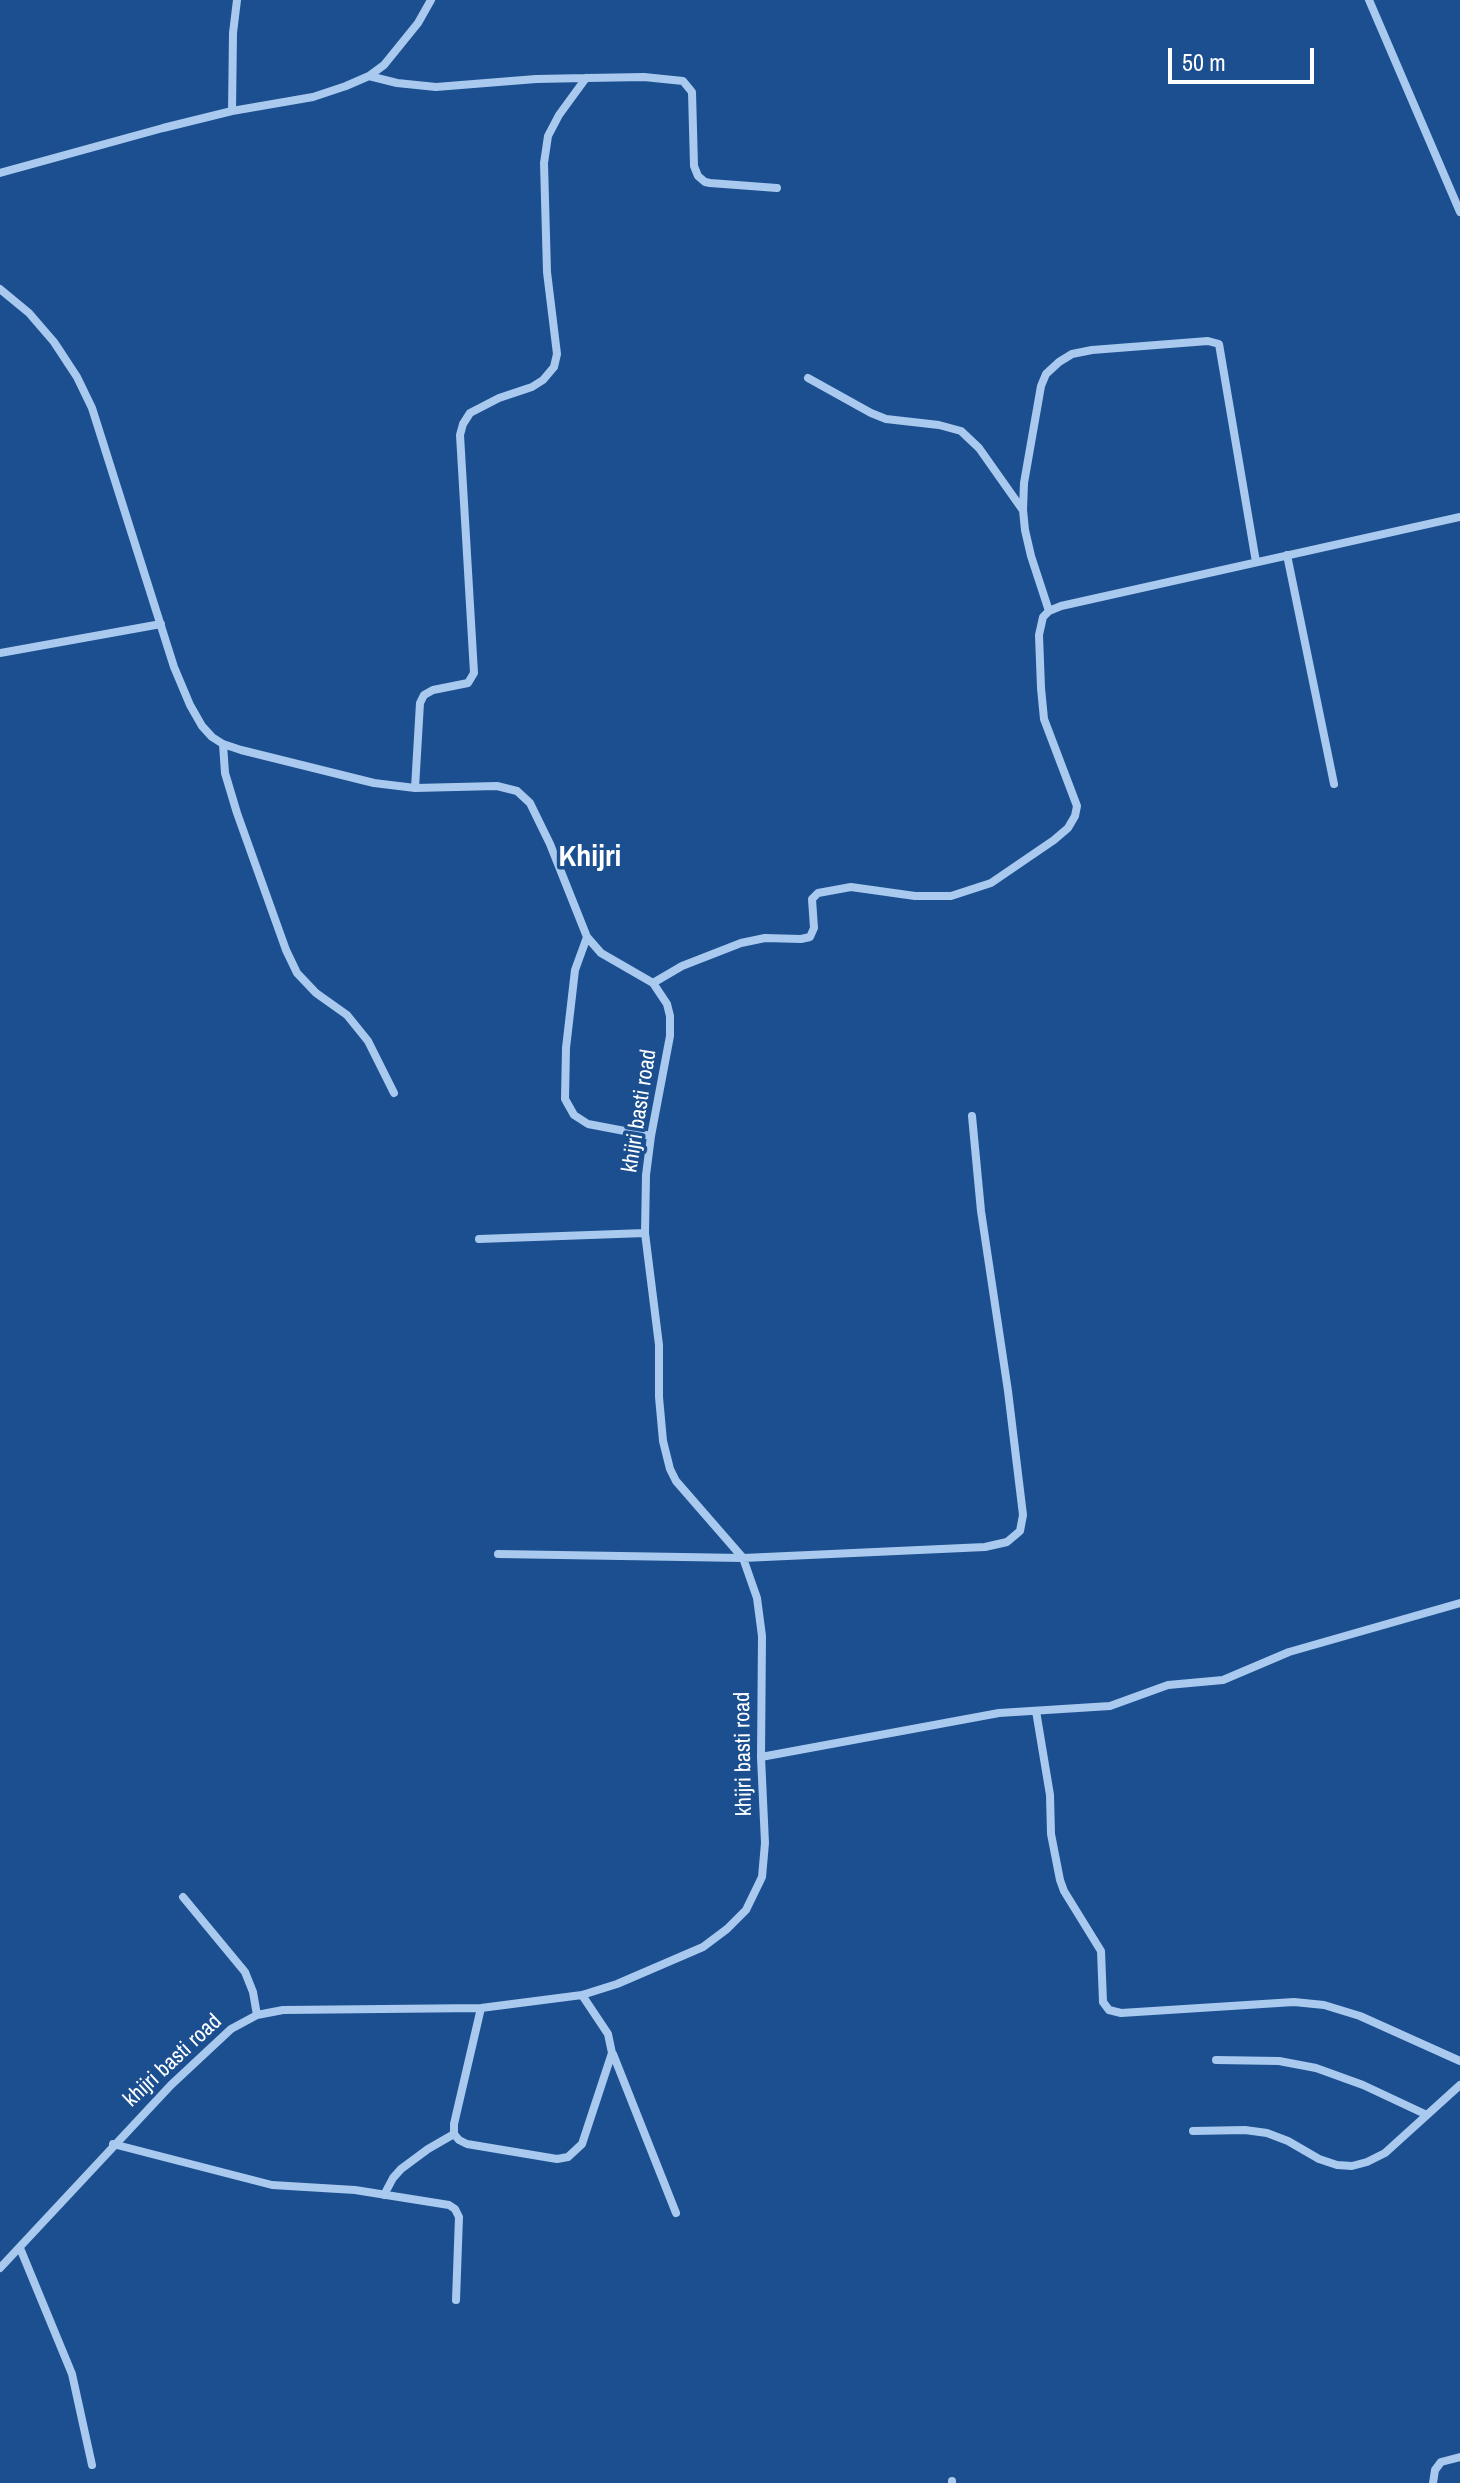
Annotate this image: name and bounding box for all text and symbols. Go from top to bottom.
scale bar [1172,32,1318,82]
text: 50 m [1182,46,1226,78]
district label: Khijri [559,840,621,876]
street label: khijri basti road [617,1048,663,1174]
street label: khijri basti road [730,1692,758,1816]
street label: khijri basti road [119,2009,227,2113]

